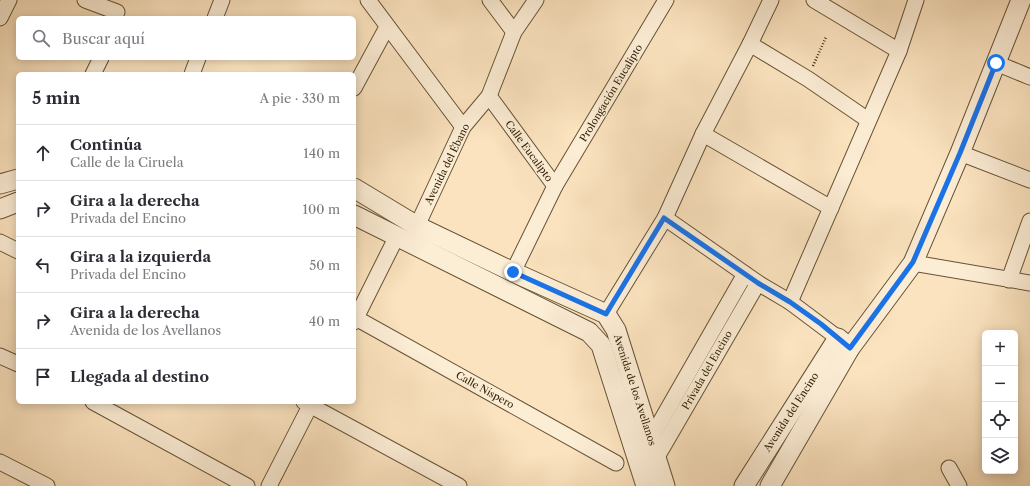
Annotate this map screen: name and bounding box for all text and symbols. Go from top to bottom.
search box [16,16,356,60]
icon: search [30,27,52,49]
text: Buscar aquí [62,29,145,48]
street label: Prolongación Eucalipto [577,42,645,144]
route start [987,54,1005,72]
text: 5 min [32,88,80,108]
text: A pie · 330 m [259,90,340,106]
street label: Calle Eucalipto [502,118,556,184]
street label: Avenida del Ébano [421,121,472,208]
text: Continúa [70,135,142,154]
icon: ahead [32,142,54,164]
text: 140 m [303,145,340,161]
text: Calle de la Ciruela [70,154,184,170]
text: Gira a la derecha [70,191,200,210]
icon: right [32,198,54,220]
text: 100 m [302,201,340,217]
text: Privada del Encino [70,210,186,226]
text: Gira a la izquierda [70,247,211,266]
icon: left [32,254,54,276]
text: 50 m [309,257,340,273]
route end [504,263,522,281]
text: Privada del Encino [70,266,186,282]
text: Gira a la derecha [70,303,200,322]
icon: right [32,310,54,332]
text: 40 m [309,313,340,329]
text: Avenida de los Avellanos [70,322,221,338]
street label: Privada del Encino [679,328,735,412]
map controls [982,330,1018,474]
button: + [982,330,1018,366]
street label: Avenida de los Avellanos [611,332,659,447]
icon: arrive [32,366,54,388]
button: − [982,366,1018,402]
text: Llegada al destino [70,367,209,386]
street label: Calle Níspero [454,369,516,411]
street label: Avenida del Encino [760,370,821,455]
button: locate [982,402,1018,438]
button: layers [982,438,1018,474]

